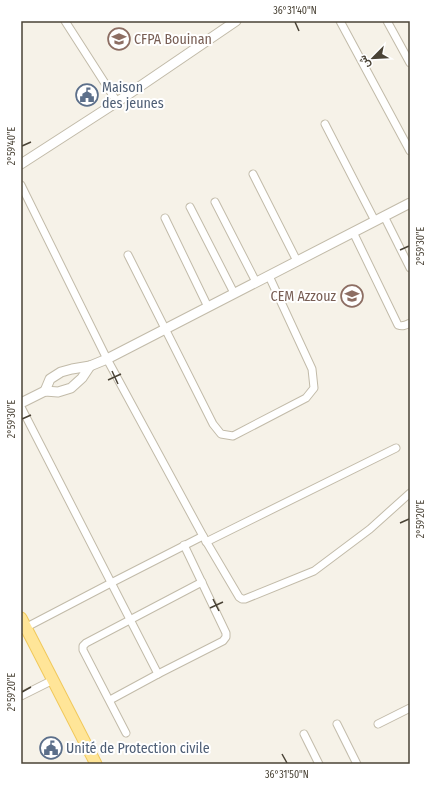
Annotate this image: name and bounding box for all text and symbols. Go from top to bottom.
text: 36°31'40"N [273,5,317,17]
school or university icon: CFPA Bouinan [106,26,132,52]
place label: CFPA Bouinan [134,31,212,48]
north arrow [353,38,393,78]
text: ش [356,53,373,71]
place label: Maison des jeunes [102,79,164,112]
public building icon: Maison des jeunes [74,82,100,108]
text: 2°59'40"E [6,126,18,165]
text: 2°59'30"E [415,226,427,265]
school or university icon: CEM Azzouz [339,283,365,309]
place label: CEM Azzouz [271,288,336,305]
text: 2°59'30"E [6,399,18,438]
text: 2°59'20"E [415,499,427,538]
text: 2°59'20"E [6,672,18,711]
public building icon: Unité de Protection civile [38,735,64,761]
place label: Unité de Protection civile [66,740,210,757]
text: 36°31'50"N [265,769,309,781]

